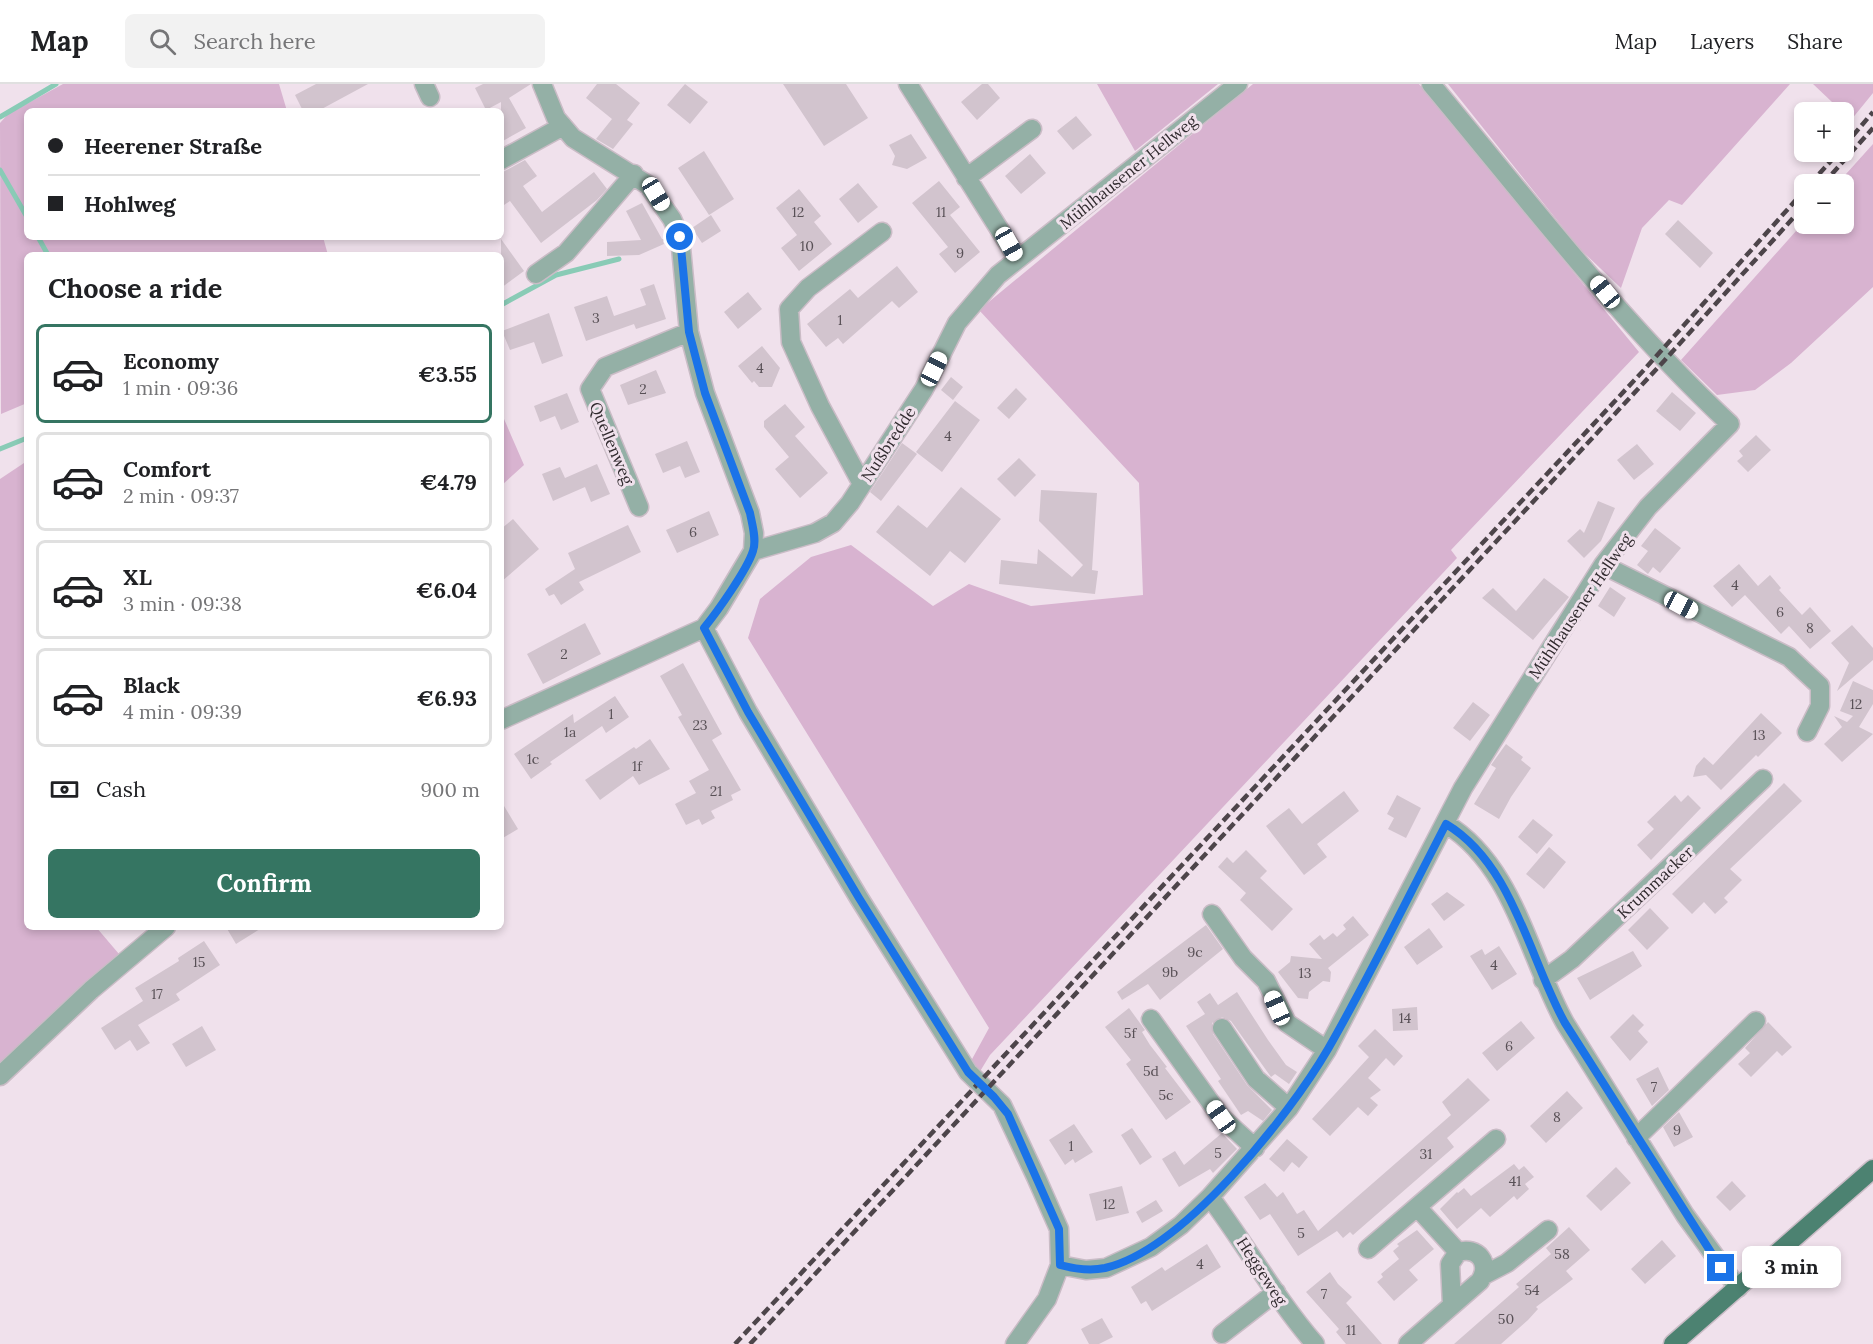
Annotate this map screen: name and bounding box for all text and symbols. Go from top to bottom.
search box [125,14,545,68]
text: Map [30,23,89,59]
icon: search [146,25,179,58]
text: Search here [194,27,316,55]
text: Map [1614,28,1657,55]
text: Layers [1690,28,1754,55]
text: Share [1787,28,1843,55]
map controls [1794,102,1854,234]
button: + [1794,102,1854,162]
street label: Mühlhausener Hellweg [1055,110,1201,233]
text: Heerener Straße [84,132,262,160]
car [639,174,673,214]
button: − [1794,174,1854,234]
text: Hohlweg [84,190,176,218]
house number: 12 [792,203,804,221]
house number: 11 [936,203,946,221]
route start [666,223,693,250]
car [992,224,1026,264]
house number: 10 [800,237,814,255]
house number: 9 [956,244,964,262]
text: Choose a ride [48,271,222,305]
car [1587,272,1623,312]
house number: 3 [592,309,600,327]
house number: 1 [837,311,843,329]
icon: car [51,347,105,401]
text: Economy [123,347,219,375]
car [918,349,950,389]
house number: 4 [756,359,764,377]
text: €3.55 [418,360,477,388]
text: 1 min · 09:36 [123,375,238,400]
house number: 2 [639,380,647,398]
street label: Quellenweg [586,399,639,488]
street label: Nußbredde [856,403,920,485]
house number: 4 [944,427,952,445]
icon: car [51,455,105,509]
text: Comfort [123,455,211,483]
text: €4.79 [420,468,477,496]
text: 2 min · 09:37 [123,483,239,508]
house number: 6 [689,523,697,541]
street label: Mühlhausener Hellweg [1524,529,1637,682]
icon: car [51,563,105,617]
text: XL [123,563,152,591]
text: €6.04 [416,576,477,604]
house number: 4 [1731,576,1739,594]
car [1661,589,1701,621]
text: 3 min · 09:38 [123,591,242,616]
house number: 6 [1776,603,1784,621]
house number: 8 [1806,619,1814,637]
house number: 2 [560,645,568,663]
icon: car [51,671,105,725]
text: Black [123,671,180,699]
text: €6.93 [416,684,477,712]
house number: 12 [1850,695,1862,713]
text: 4 min · 09:39 [123,699,242,724]
house number: 1 [608,705,614,723]
house number: 23 [692,716,708,734]
house number: 1a [564,723,576,741]
house number: 13 [1753,726,1766,744]
house number: 1c [527,750,539,768]
house number: 1f [632,757,643,775]
icon: cash [48,773,81,806]
text: Cash [96,775,146,803]
text: 900 m [420,777,480,802]
house number: 21 [710,782,722,800]
street label: Krummacker [1613,842,1697,922]
button: Confirm [48,849,480,918]
house number: 9c [1187,943,1203,961]
house number: 15 [193,953,205,971]
house number: 4 [1490,956,1498,974]
house number: 9b [1162,963,1178,981]
house number: 13 [1299,964,1312,982]
house number: 17 [151,985,163,1003]
car [1261,988,1293,1028]
house number: 14 [1399,1009,1412,1027]
house number: 5f [1124,1024,1137,1042]
house number: 6 [1505,1037,1513,1055]
house number: 5d [1143,1062,1159,1080]
house number: 7 [1651,1078,1658,1096]
house number: 5c [1158,1086,1174,1104]
car [1203,1097,1239,1137]
house number: 8 [1553,1108,1561,1126]
house number: 9 [1673,1121,1681,1139]
house number: 1 [1068,1137,1074,1155]
house number: 5 [1214,1144,1222,1162]
house number: 31 [1420,1145,1432,1163]
house number: 41 [1509,1172,1521,1190]
house number: 12 [1103,1195,1115,1213]
house number: 5 [1297,1224,1305,1242]
street label: Heggeweg [1233,1233,1292,1310]
house number: 58 [1554,1245,1570,1263]
callout: 3 min [1742,1247,1841,1289]
route end [1707,1254,1734,1281]
text: 3 min [1764,1254,1819,1279]
house number: 4 [1196,1255,1204,1273]
house number: 54 [1524,1281,1540,1299]
house number: 7 [1321,1285,1328,1303]
house number: 50 [1498,1310,1514,1328]
house number: 11 [1346,1321,1356,1339]

